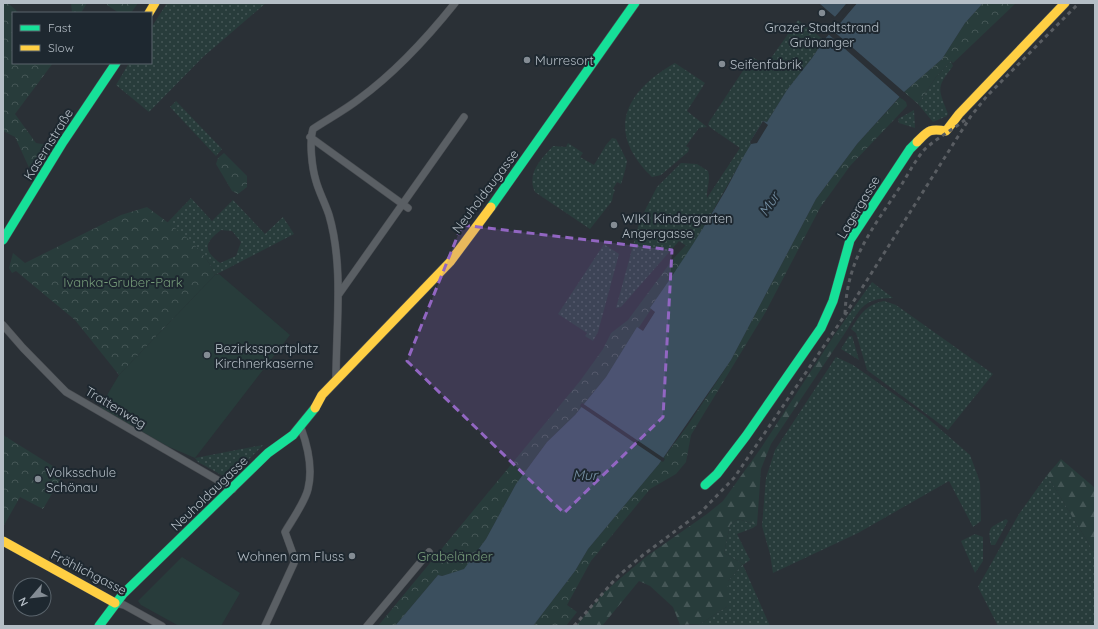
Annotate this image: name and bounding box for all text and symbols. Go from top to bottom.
marker: Grazer Stadtstrand Grünanger [817,8,827,18]
legend [12,12,152,64]
place label: Grazer Stadtstrand Grünanger [765,19,879,50]
text: Fast [48,20,72,35]
text: Slow [48,40,74,55]
place label: Murresort [535,52,594,68]
marker: Murresort [522,55,532,65]
place label: Seifenfabrik [730,56,802,72]
marker: Seifenfabrik [717,59,727,69]
street label: Kasernstraße [20,105,76,183]
street label: Neuholdaugasse [448,146,522,236]
street label: Lagergasse [833,173,883,241]
water label: Mur [755,187,784,219]
place label: WIKI Kindergarten Angergasse [622,210,733,241]
marker: WIKI Kindergarten Angergasse [609,220,619,230]
park label: Ivanka-Gruber-Park [63,274,183,290]
place label: Bezirkssportplatz Kirchnerkaserne [215,340,318,371]
marker: Bezirkssportplatz Kirchnerkaserne [202,350,212,360]
street label: Trattenweg [82,382,150,432]
street label: Neuholdaugasse [167,452,251,534]
place label: Volksschule Schönau [46,464,116,495]
water label: Mur [573,466,599,484]
marker: Volksschule Schönau [33,474,43,484]
street label: Fröhlichgasse [48,546,130,598]
place label: Wohnen am Fluss [237,548,344,564]
park label: Grabeländer [417,548,493,564]
marker: Wohnen am Fluss [347,551,357,561]
north arrow [12,577,52,617]
text: N [15,595,31,609]

